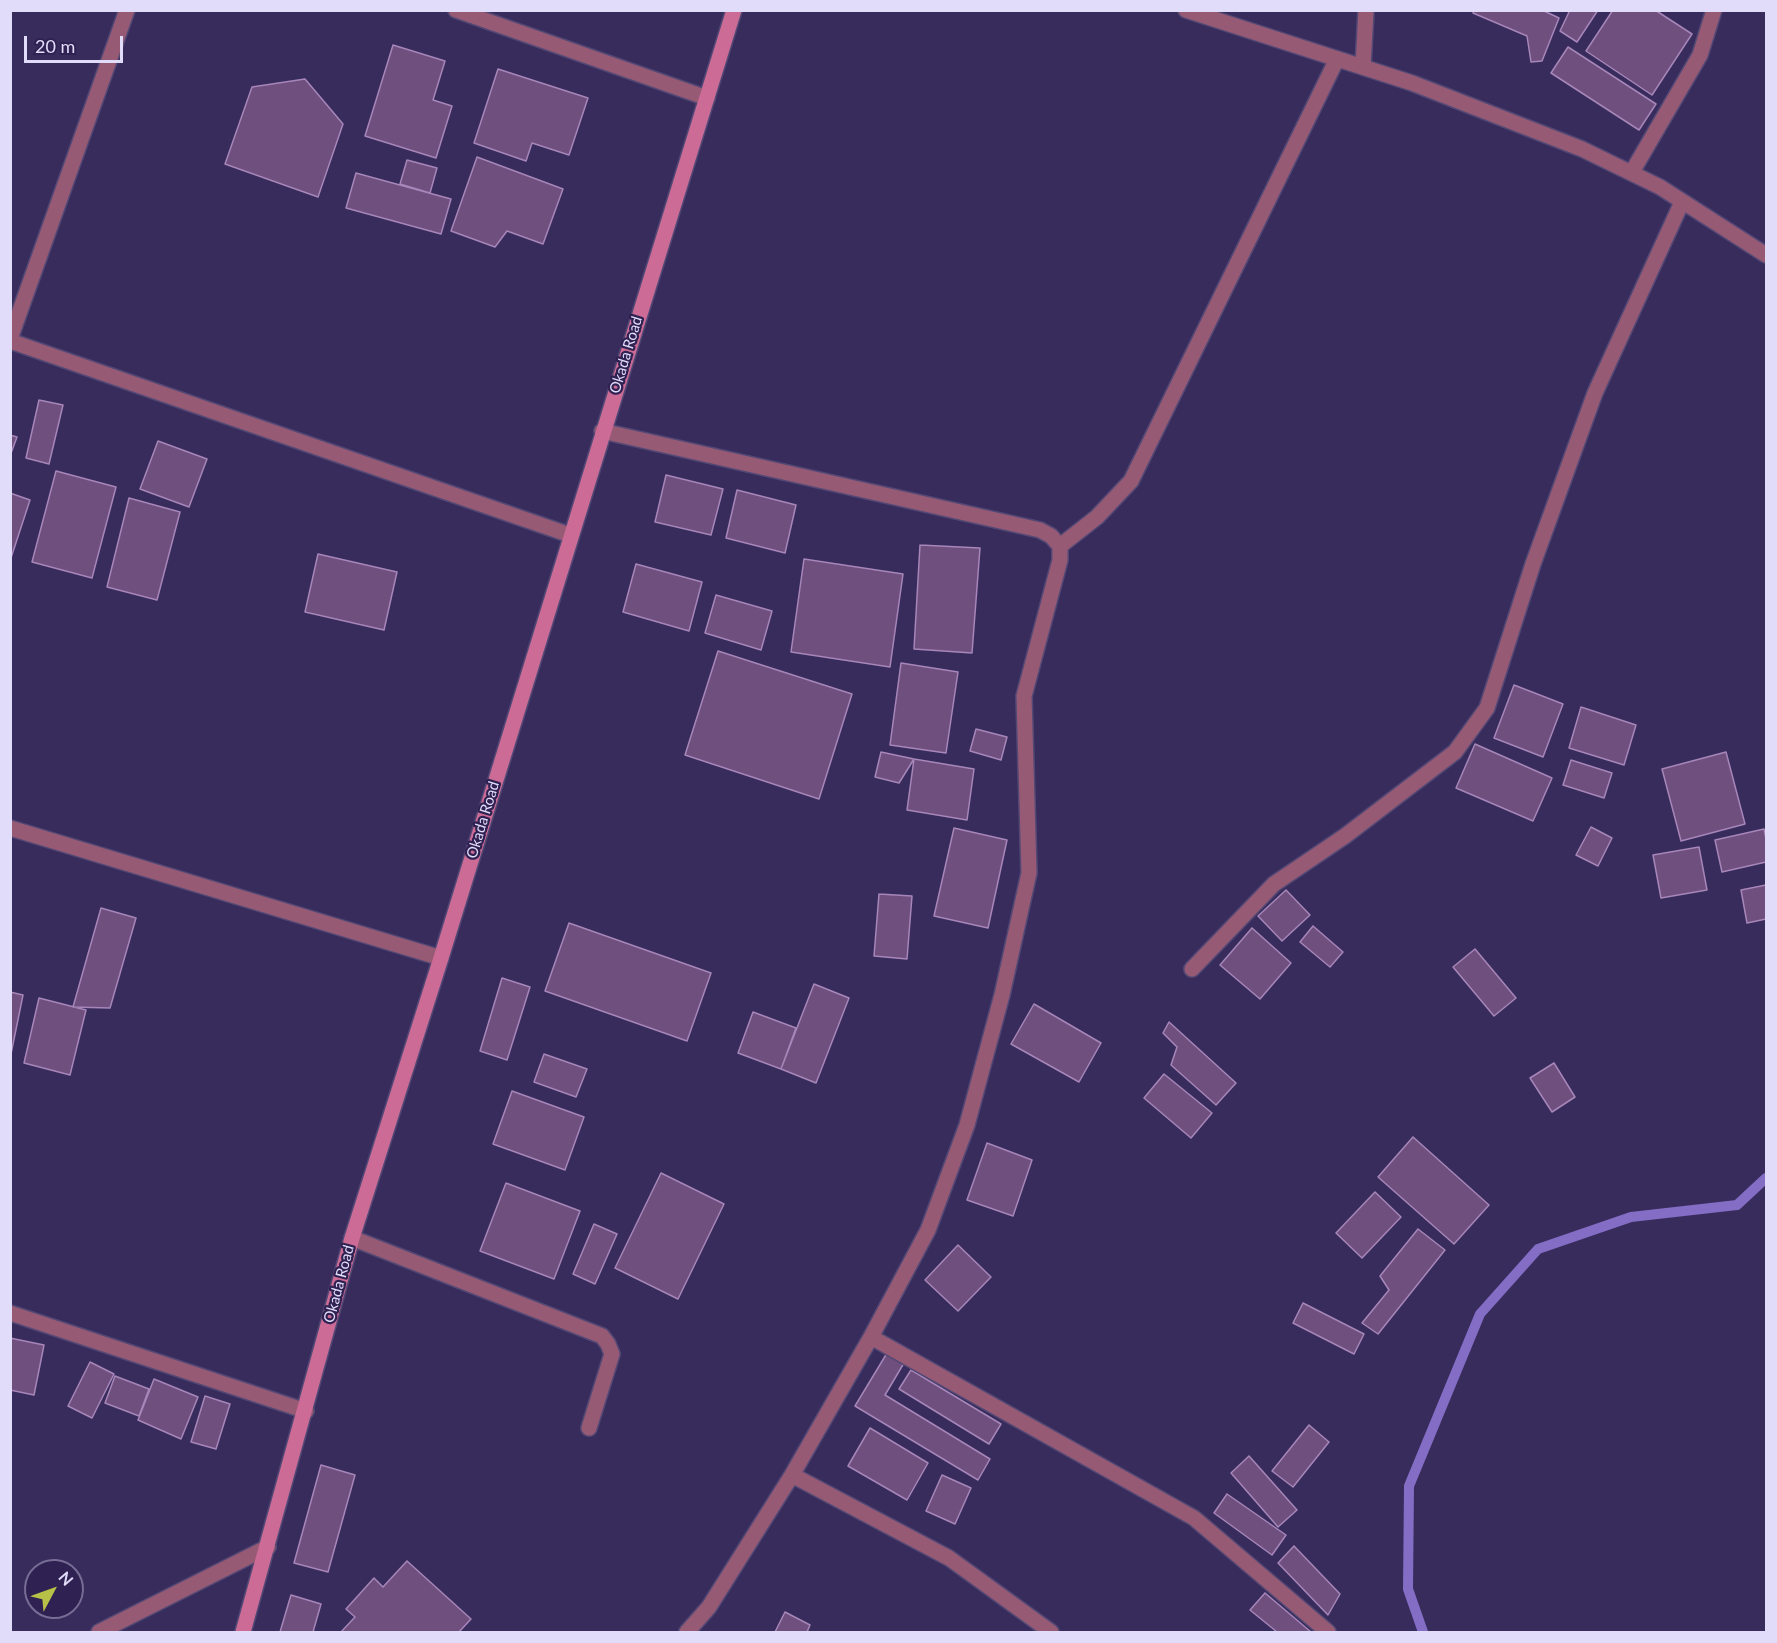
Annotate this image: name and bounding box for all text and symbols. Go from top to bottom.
scale bar [27,24,126,62]
text: 20 m [35,35,75,57]
street label: Okada Road [606,314,646,396]
street label: Okada Road [463,779,503,861]
street label: Okada Road [320,1243,358,1325]
north arrow [24,1559,84,1619]
text: N [55,1567,78,1589]

